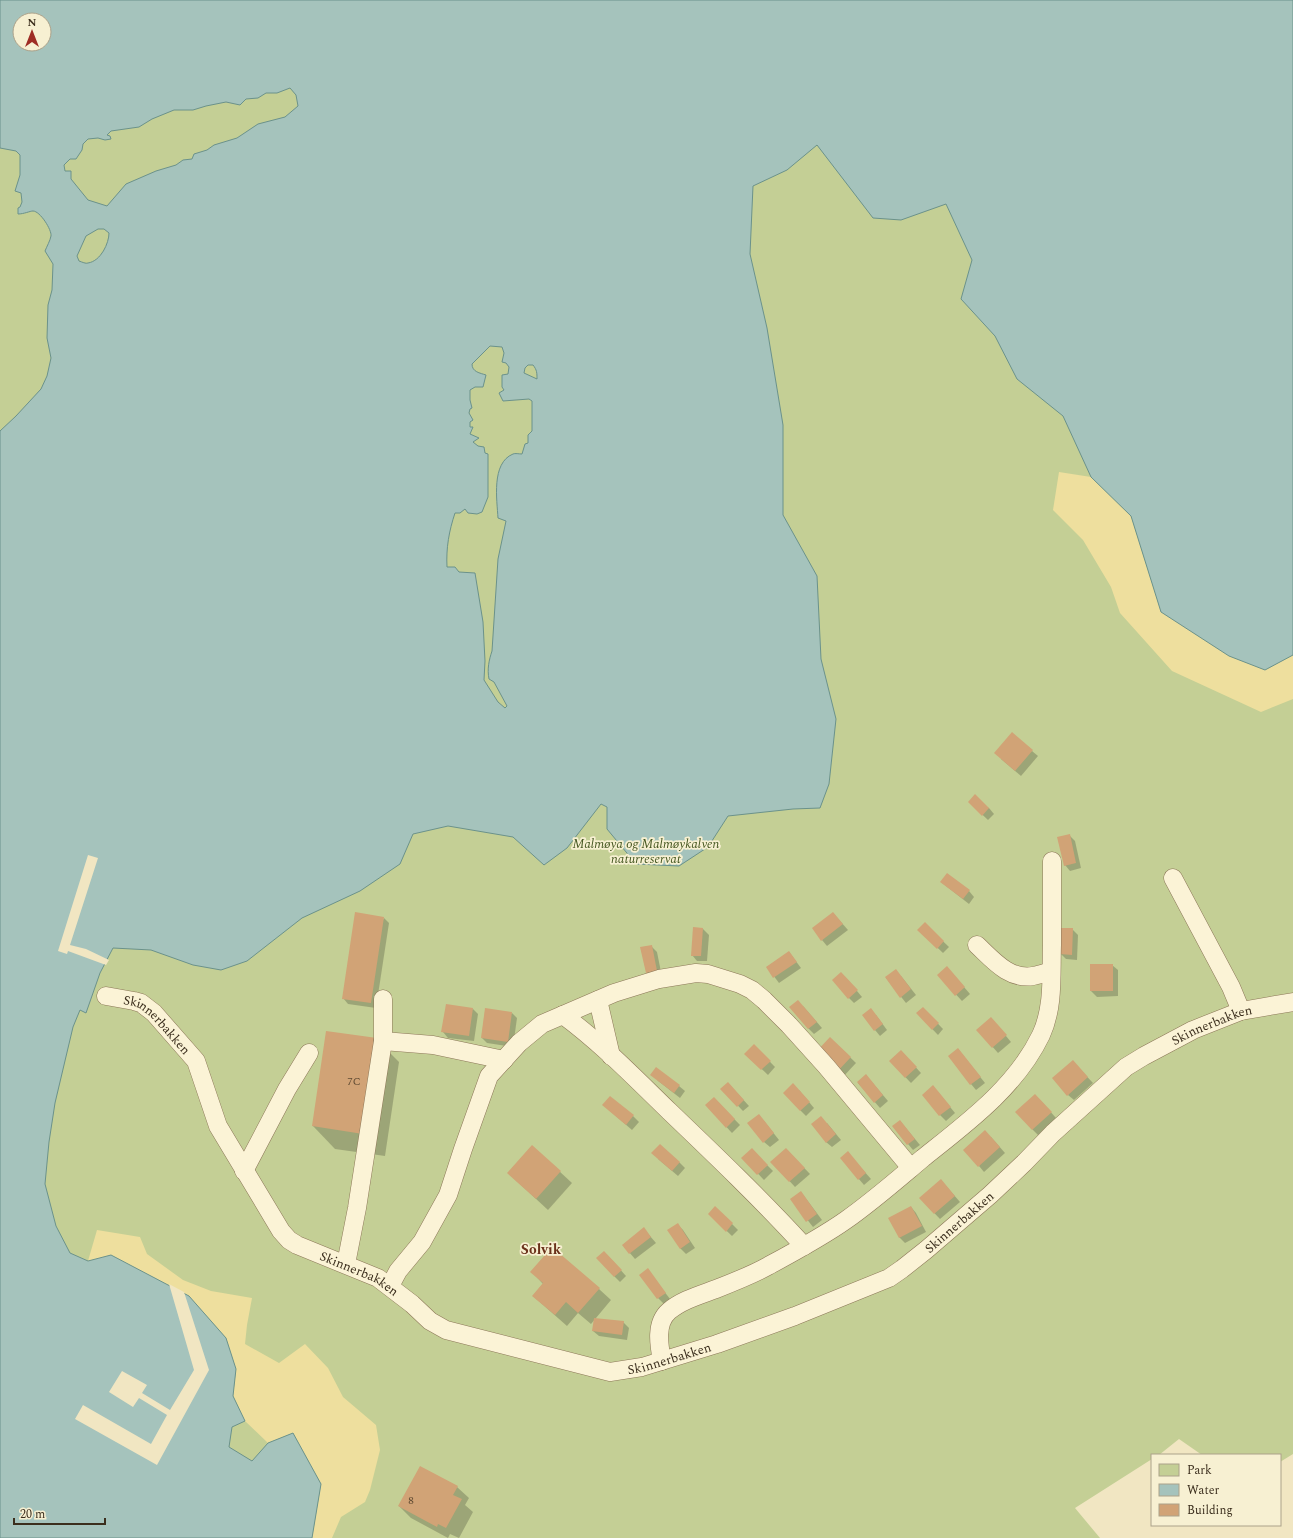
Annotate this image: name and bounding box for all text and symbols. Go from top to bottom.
north arrow [12,12,52,52]
text: N [28,14,37,31]
park label: Malmøya og Malmøykalven naturreservat [572,834,720,869]
street label: Skinnerbakken [122,990,195,1060]
street label: Skinnerbakken [1168,1000,1254,1051]
house number: 7C [347,1073,361,1090]
street label: Skinnerbakken [920,1187,999,1258]
district label: Solvik [521,1239,562,1260]
street label: Skinnerbakken [316,1246,403,1302]
street label: Skinnerbakken [626,1337,714,1380]
legend [1151,1454,1281,1526]
text: Park [1187,1461,1212,1480]
text: Water [1187,1481,1219,1500]
house number: 8 [408,1492,414,1509]
scale bar [14,1500,105,1526]
text: Building [1187,1501,1233,1520]
text: 20 m [20,1505,45,1524]

